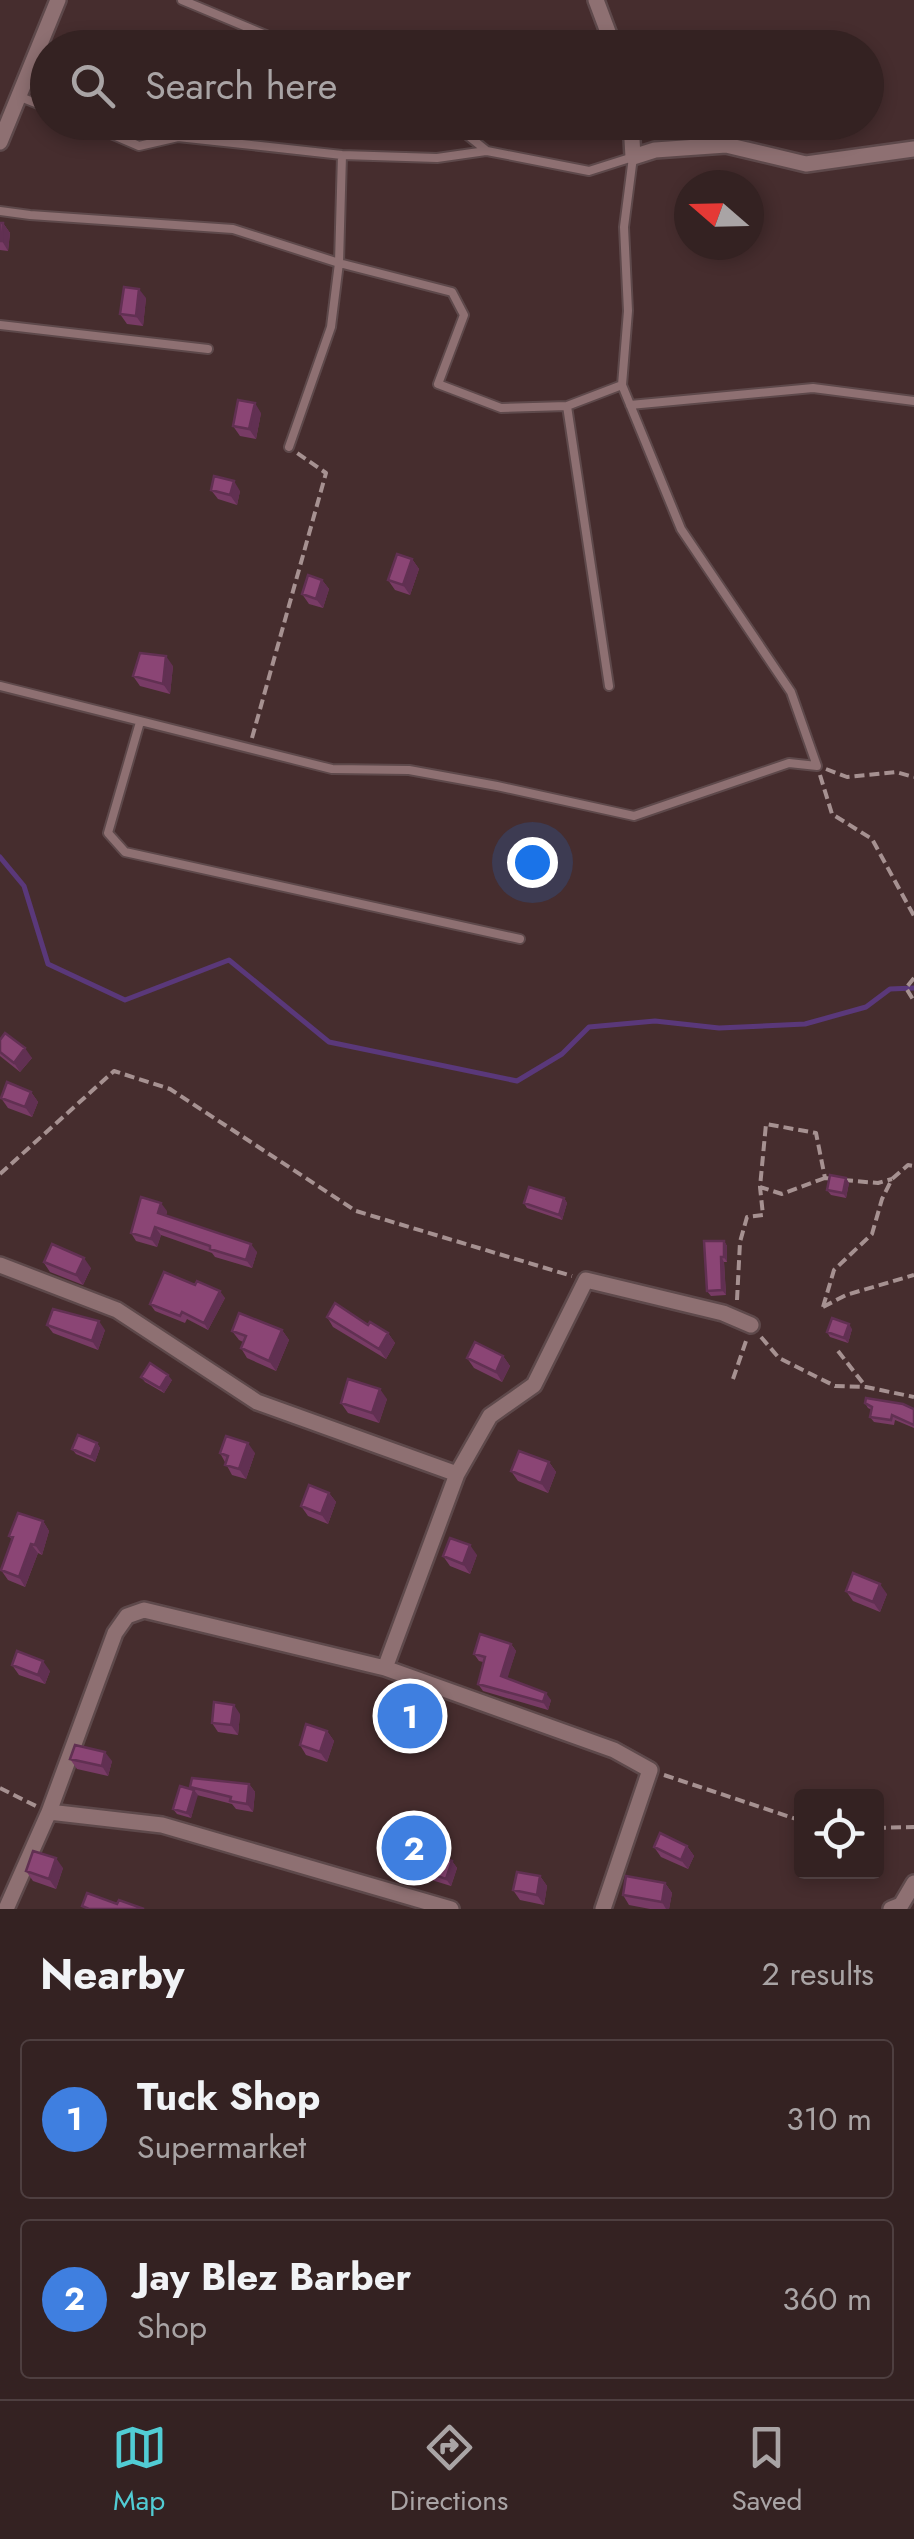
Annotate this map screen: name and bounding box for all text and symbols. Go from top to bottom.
search box [30,30,884,140]
icon: search [65,58,120,113]
text: Search here [145,58,337,113]
north arrow [674,170,764,260]
your location [507,837,558,888]
pin: 1 [378,1678,442,1754]
map controls [794,1789,884,1879]
button: locate [794,1789,884,1879]
pin: 2 [382,1810,446,1886]
text: Nearby [40,1944,184,2005]
text: 2 results [762,1951,874,1997]
text: Tuck Shop [137,2069,320,2124]
text: 1 [66,2096,83,2142]
text: 310 m [786,2096,872,2142]
text: Supermarket [137,2124,306,2170]
text: Jay Blez Barber [137,2249,411,2304]
text: 2 [64,2276,85,2322]
text: 360 m [782,2276,872,2322]
text: Shop [137,2304,207,2350]
tab: Map [112,2420,167,2521]
tab: Directions [390,2420,508,2521]
tab: Saved [731,2420,802,2521]

